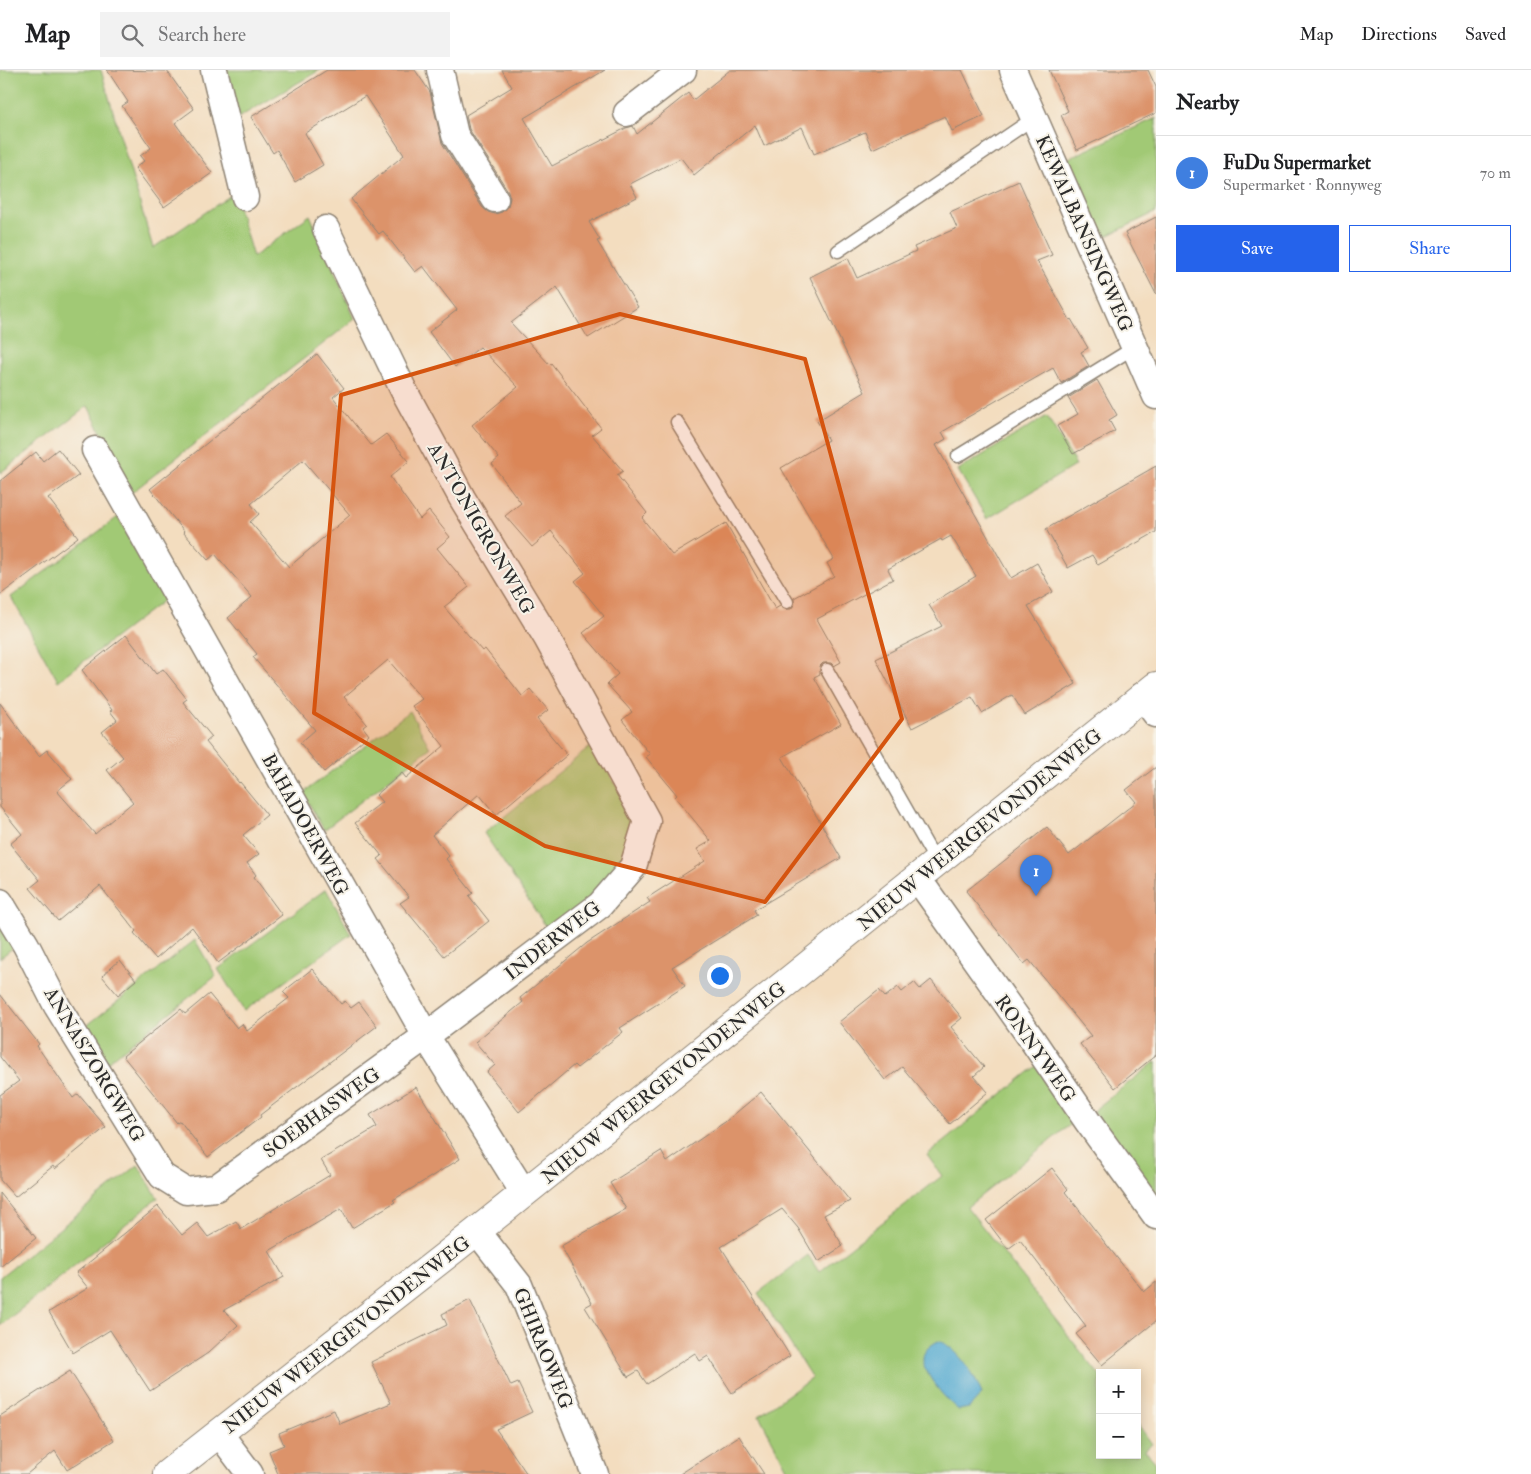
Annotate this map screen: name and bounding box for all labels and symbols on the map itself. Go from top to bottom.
street label: KEWALBANSINGWEG [1030,131,1138,335]
street label: ANTONIGRONWEG [422,438,540,618]
street label: NIEUW WEERGEVONDENWEG [853,724,1107,936]
street label: BAHADOERWEG [256,749,354,900]
pin: 1 [1020,855,1052,896]
street label: INDERWEG [500,896,605,986]
your location [707,963,733,989]
street label: NIEUW WEERGEVONDENWEG [537,977,791,1189]
street label: ANNASZORGWEG [38,982,150,1146]
street label: RONNYWEG [989,990,1081,1107]
street label: SOEBHASWEG [258,1062,385,1163]
street label: NIEUW WEERGEVONDENWEG [218,1231,475,1439]
street label: GHIRAOWEG [508,1284,578,1412]

